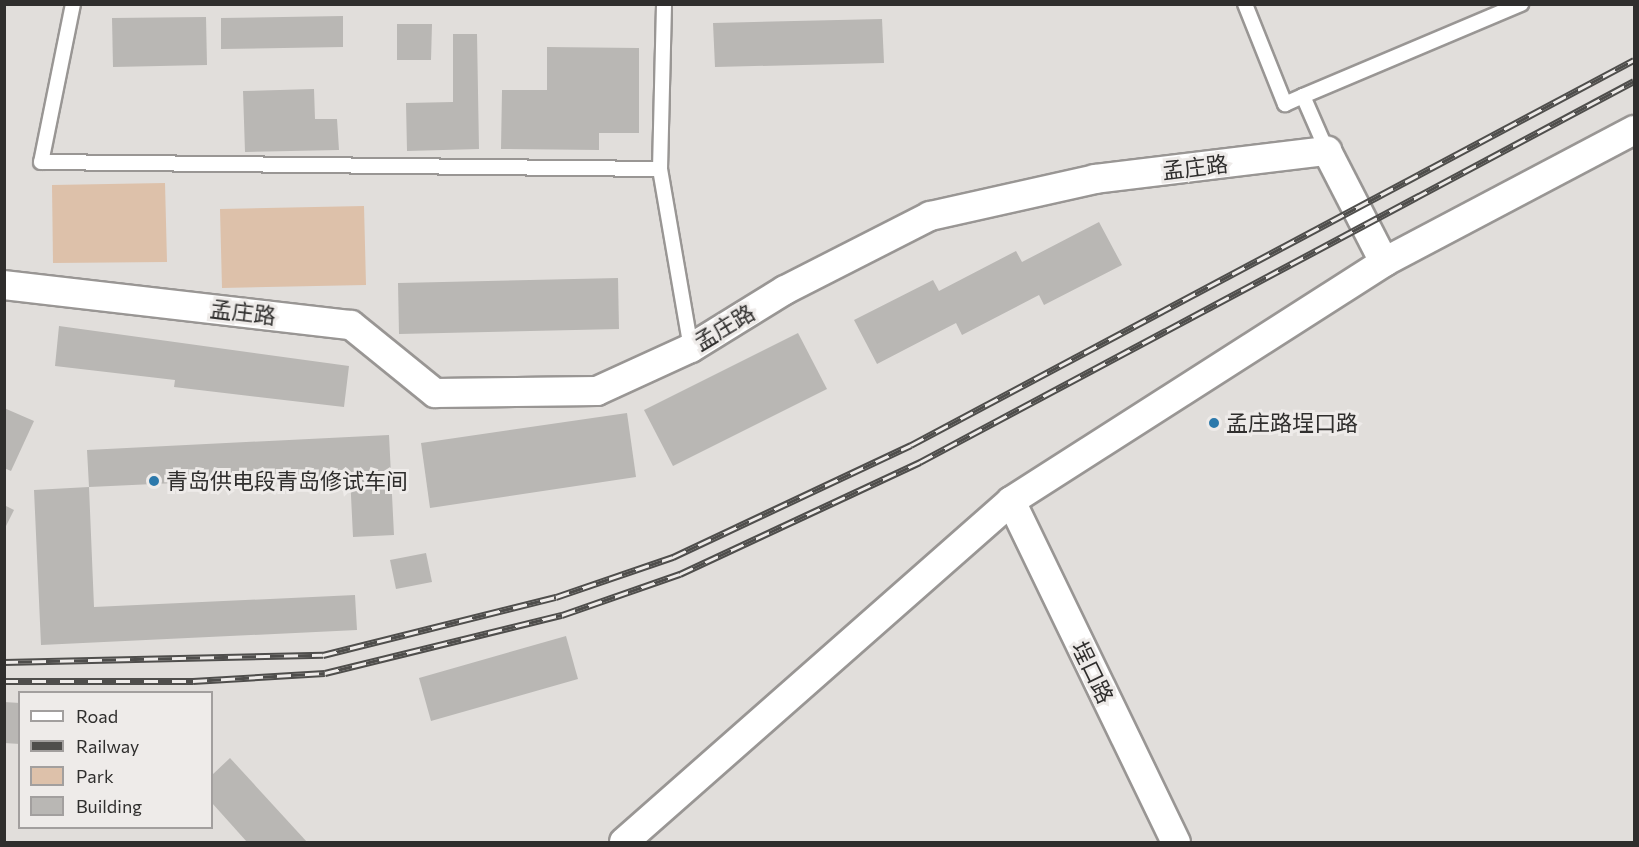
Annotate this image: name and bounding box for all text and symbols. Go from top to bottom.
street label: 孟庄路 [1161,150,1229,184]
street label: 孟庄路 [209,295,277,329]
street label: 孟庄路 [689,299,759,355]
place label: 孟庄路埕口路 [1226,410,1358,436]
marker: 孟庄路埕口路 [1207,416,1221,430]
place label: 青岛供电段青岛修试车间 [166,468,408,494]
marker: 青岛供电段青岛修试车间 [147,474,161,488]
street label: 埕口路 [1067,637,1119,707]
legend [18,691,213,829]
text: Road [76,705,118,727]
text: Railway [76,735,139,757]
text: Park [76,765,114,787]
text: Building [76,795,142,817]

